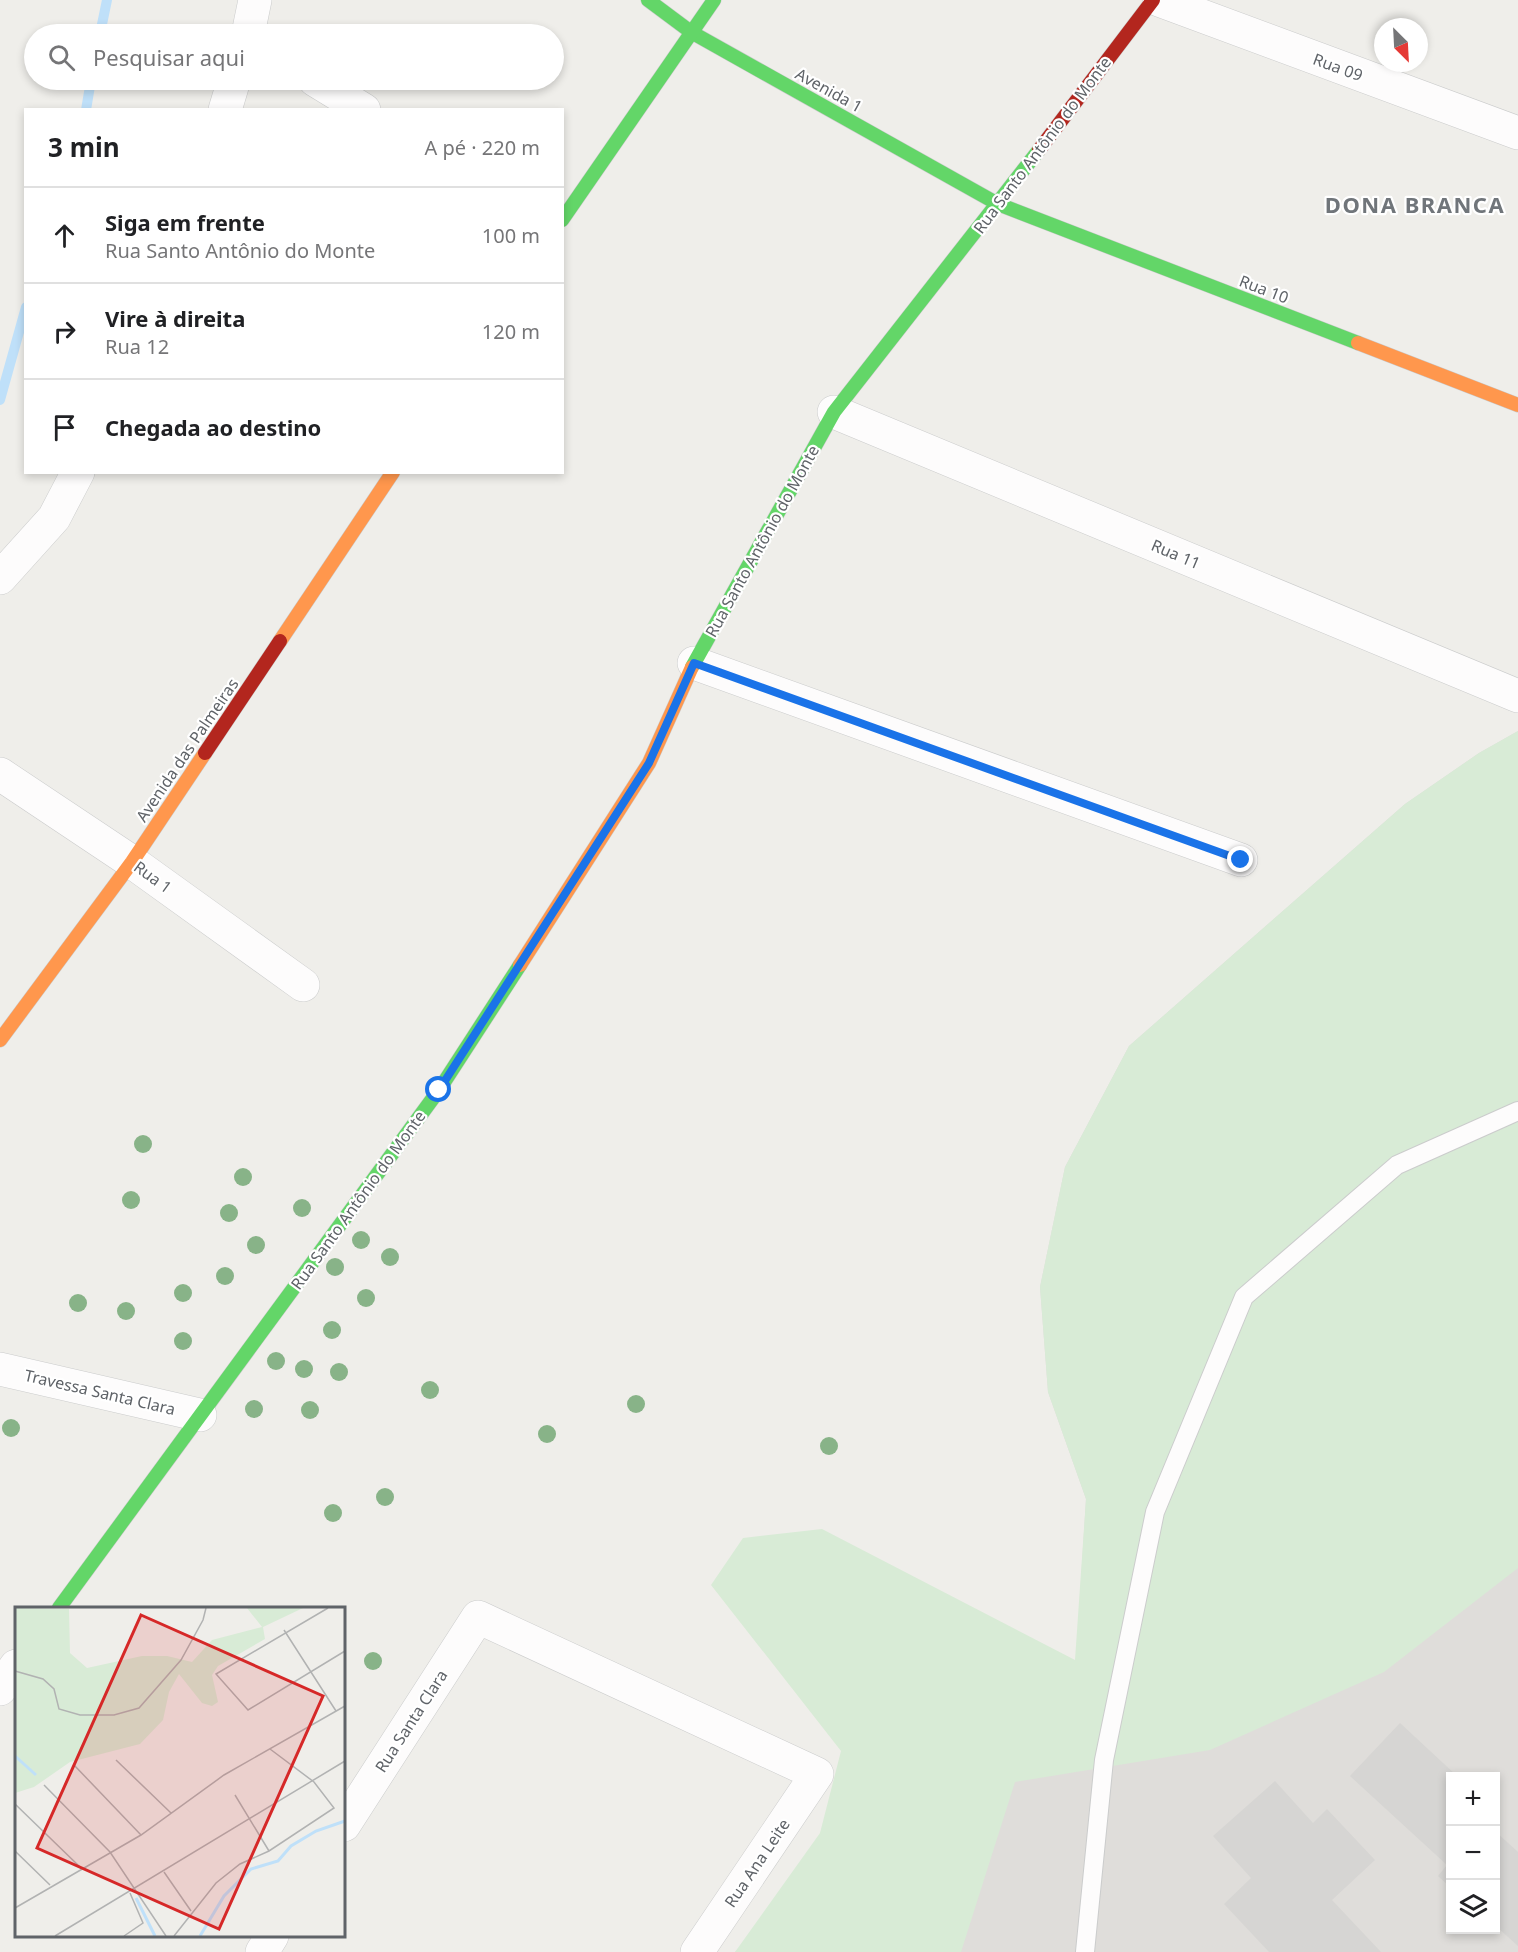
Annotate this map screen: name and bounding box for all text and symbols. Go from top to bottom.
north arrow [1374,18,1428,72]
search box [24,24,564,90]
icon: search [45,41,78,74]
text: Pesquisar aqui [93,42,245,72]
street label: Rua 09 [1310,48,1366,86]
street label: Rua Santo Antônio do Monte [968,52,1116,238]
street label: Avenida 1 [792,63,866,117]
text: 3 min [48,129,120,165]
text: A pé · 220 m [424,134,540,161]
district label: DONA BRANCA [1325,189,1505,219]
text: Siga em frente [105,207,265,237]
icon: ahead [48,219,81,252]
text: 100 m [482,222,540,249]
text: Rua Santo Antônio do Monte [105,237,375,264]
street label: Rua 10 [1236,270,1292,308]
text: Vire à direita [105,303,245,333]
icon: right [48,315,81,348]
text: 120 m [482,318,540,345]
text: Rua 12 [105,333,169,360]
icon: arrive [48,411,81,444]
text: Chegada ao destino [105,412,321,442]
street label: Rua Santo Antônio do Monte [700,441,824,641]
street label: Rua 11 [1148,534,1204,574]
street label: Avenida das Palmeiras [131,674,243,826]
route end [1227,846,1253,872]
street label: Rua 1 [129,856,177,898]
route start [425,1076,451,1102]
street label: Rua Santo Antônio do Monte [286,1106,430,1294]
street label: Travessa Santa Clara [22,1364,178,1420]
inset map [15,1607,345,1937]
street label: Rua Santa Clara [370,1666,452,1776]
map controls [1446,1772,1500,1934]
button: + [1446,1772,1500,1826]
street label: Rua Ana Leite [719,1814,795,1912]
button: − [1446,1826,1500,1880]
button: layers [1446,1880,1500,1934]

